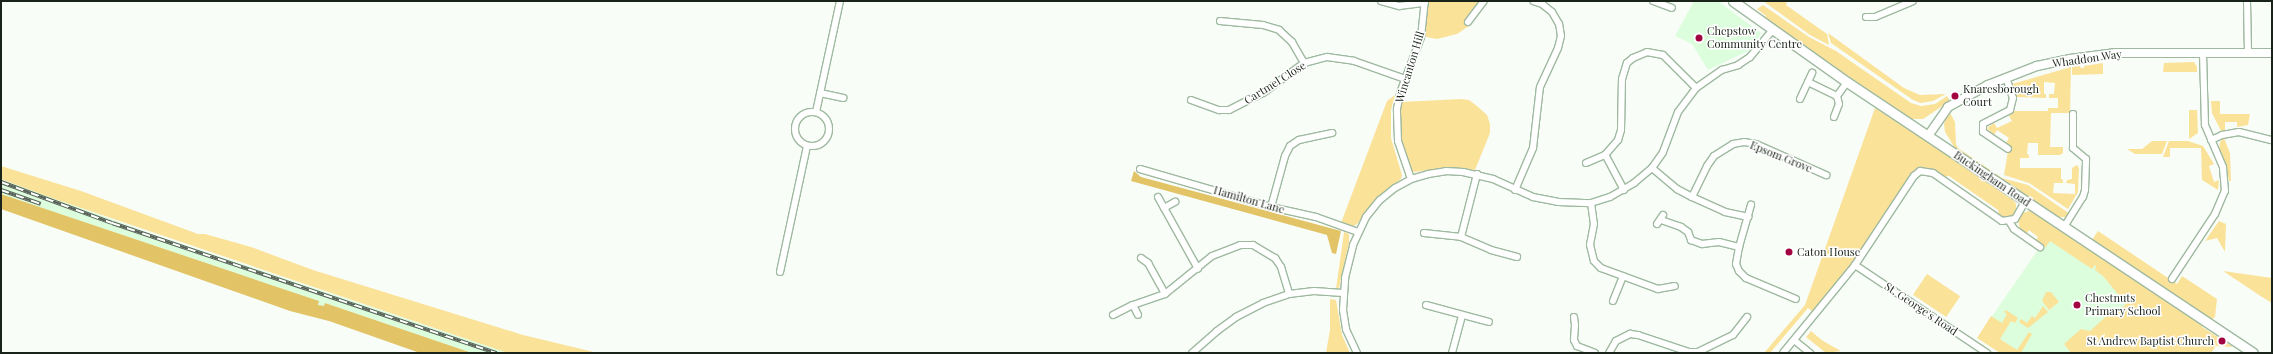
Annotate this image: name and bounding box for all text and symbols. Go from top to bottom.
place label: Chepstow Community Centre [1707,25,1802,51]
street label: Wincanton Hill [1393,30,1427,104]
marker: Chepstow Community Centre [1694,33,1704,43]
street label: Whaddon Way [2051,48,2123,70]
street label: Cartmel Close [1242,59,1308,107]
place label: Knaresborough Court [1963,83,2039,109]
marker: Knaresborough Court [1950,91,1960,101]
street label: Epsom Grove [1748,139,1814,175]
street label: Buckingham Road [1951,148,2033,210]
street label: Hamilton Lane [1212,184,1286,216]
place label: Caton House [1797,245,1860,259]
marker: Caton House [1784,247,1794,257]
street label: St. George's Road [1882,280,1960,338]
place label: Chestnuts Primary School [2085,292,2161,318]
marker: Chestnuts Primary School [2072,300,2082,310]
place label: St Andrew Baptist Church [2086,334,2214,348]
marker: St Andrew Baptist Church [2217,336,2227,346]

